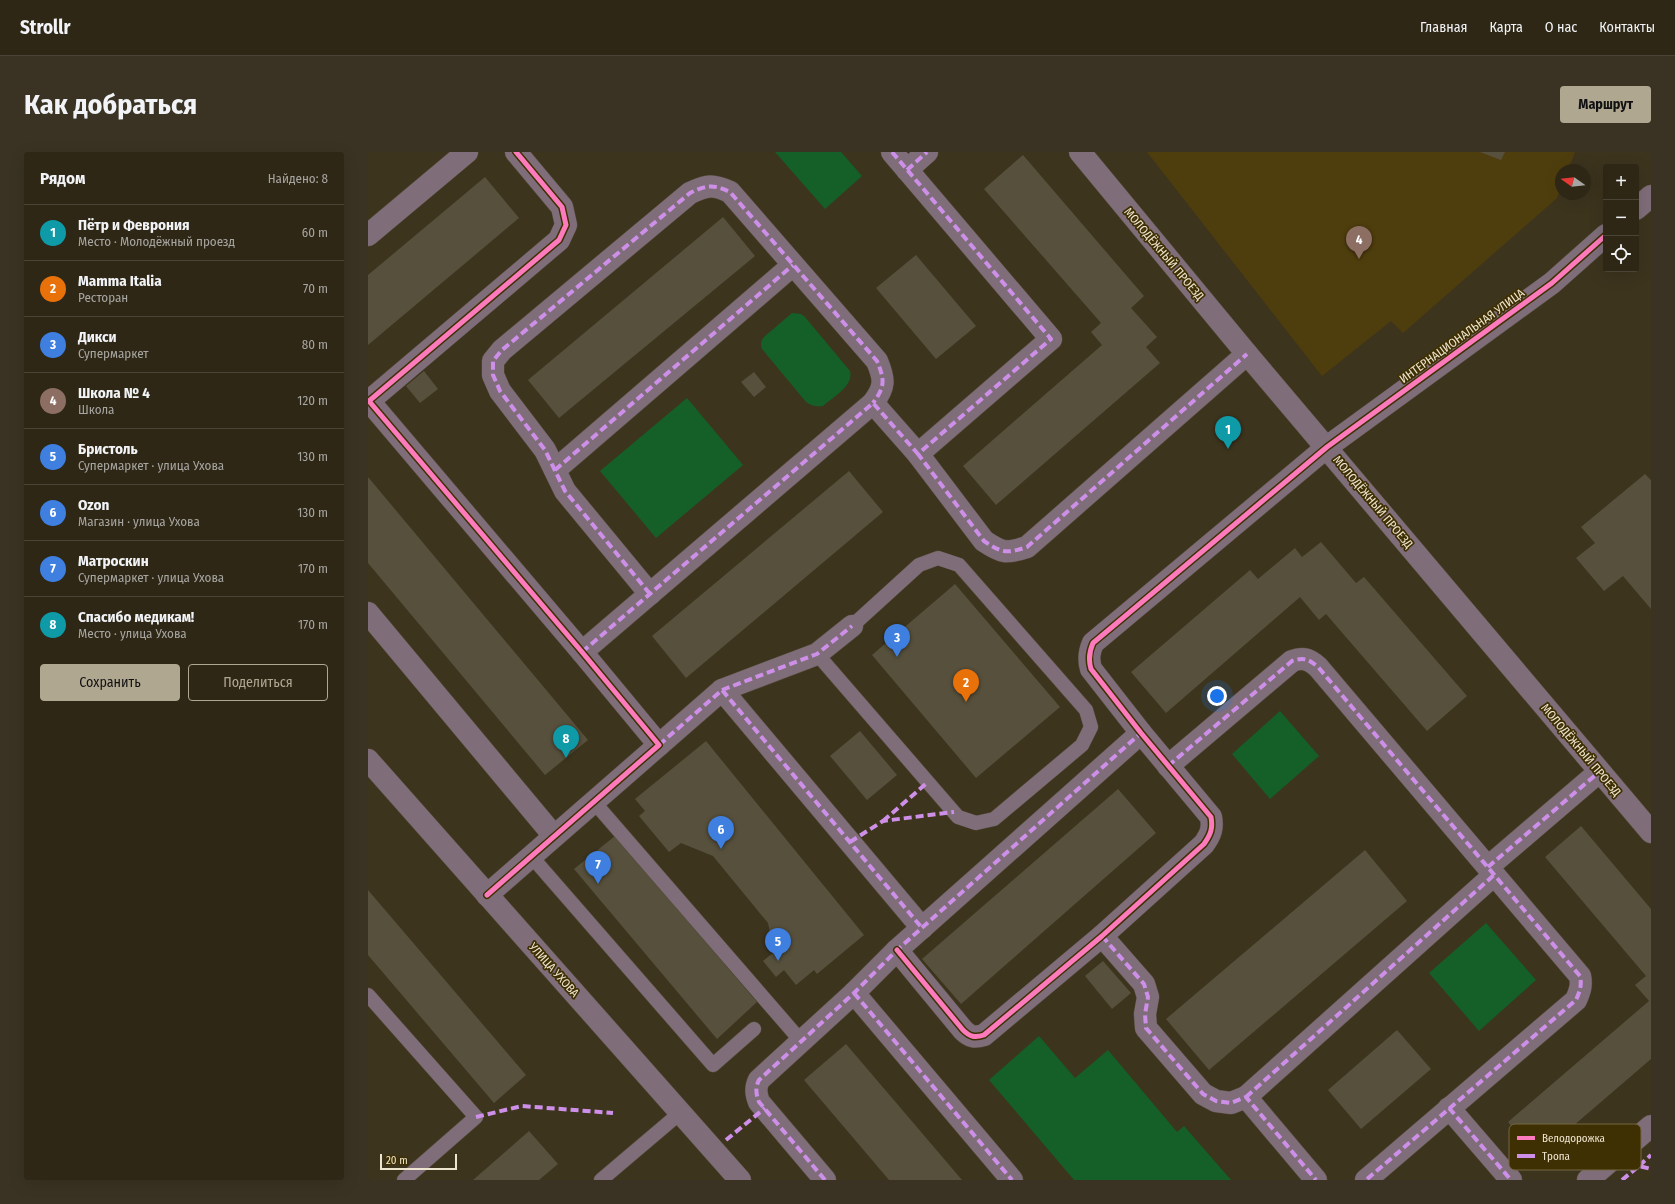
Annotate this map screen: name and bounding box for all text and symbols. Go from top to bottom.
text: Strollr [20,16,70,39]
text: Главная [1420,19,1467,36]
text: Карта [1489,19,1523,36]
text: О нас [1545,19,1577,36]
text: Контакты [1599,19,1655,36]
button: Маршрут [1560,86,1651,123]
text: Как добраться [24,88,197,121]
north arrow [1555,164,1591,200]
map controls [1603,164,1639,272]
button: + [1603,164,1639,200]
text: Рядом [40,168,85,189]
text: Найдено: 8 [268,171,328,186]
button: − [1603,200,1639,236]
street label: МОЛОДЁЖНЫЙ ПРОЕЗД [1121,204,1208,303]
text: Пётр и Феврония [78,216,190,234]
text: 1 [50,225,56,240]
text: 60 m [302,225,328,240]
pin: 4 [1346,226,1372,259]
text: Место · Молодёжный проезд [78,234,235,249]
button: locate [1603,236,1639,272]
text: Mamma Italia [78,272,162,290]
text: 2 [50,281,56,296]
text: 70 m [303,281,328,296]
street label: ИНТЕРНАЦИОНАЛЬНАЯ УЛИЦА [1397,286,1528,386]
text: Ресторан [78,290,128,305]
text: Дикси [78,328,117,346]
text: 3 [50,337,56,352]
text: 80 m [302,337,328,352]
text: Супермаркет [78,346,149,361]
text: Школа № 4 [78,384,150,402]
text: 4 [50,393,56,408]
text: 120 m [297,393,328,408]
text: Школа [78,402,114,417]
pin: 1 [1215,416,1241,449]
text: Бристоль [78,440,138,458]
text: 5 [50,449,56,464]
text: 130 m [297,449,328,464]
street label: МОЛОДЁЖНЫЙ ПРОЕЗД [1330,452,1417,551]
text: Супермаркет · улица Ухова [78,458,224,473]
text: Ozon [78,496,109,514]
text: 6 [50,505,56,520]
text: 130 m [297,505,328,520]
text: Магазин · улица Ухова [78,514,200,529]
text: Матроскин [78,552,149,570]
text: 7 [50,561,56,576]
text: 170 m [298,561,328,576]
text: Супермаркет · улица Ухова [78,570,224,585]
text: Спасибо медикам! [78,608,194,626]
text: 8 [50,617,56,632]
text: 170 m [298,617,328,632]
pin: 3 [884,624,910,657]
text: Место · улица Ухова [78,626,187,641]
button: Сохранить [40,664,180,701]
button: Поделиться [188,664,328,701]
pin: 2 [953,669,979,702]
your location [1207,686,1227,706]
street label: МОЛОДЁЖНЫЙ ПРОЕЗД [1538,700,1625,799]
pin: 8 [553,725,579,758]
pin: 6 [708,816,734,849]
pin: 7 [585,851,611,884]
pin: 5 [765,928,791,961]
street label: УЛИЦА УХОВА [525,939,582,1001]
legend [1509,1124,1641,1170]
text: Велодорожка [1542,1132,1605,1145]
text: Тропа [1542,1150,1570,1163]
scale bar [380,1152,457,1171]
text: 20 m [386,1154,408,1167]

